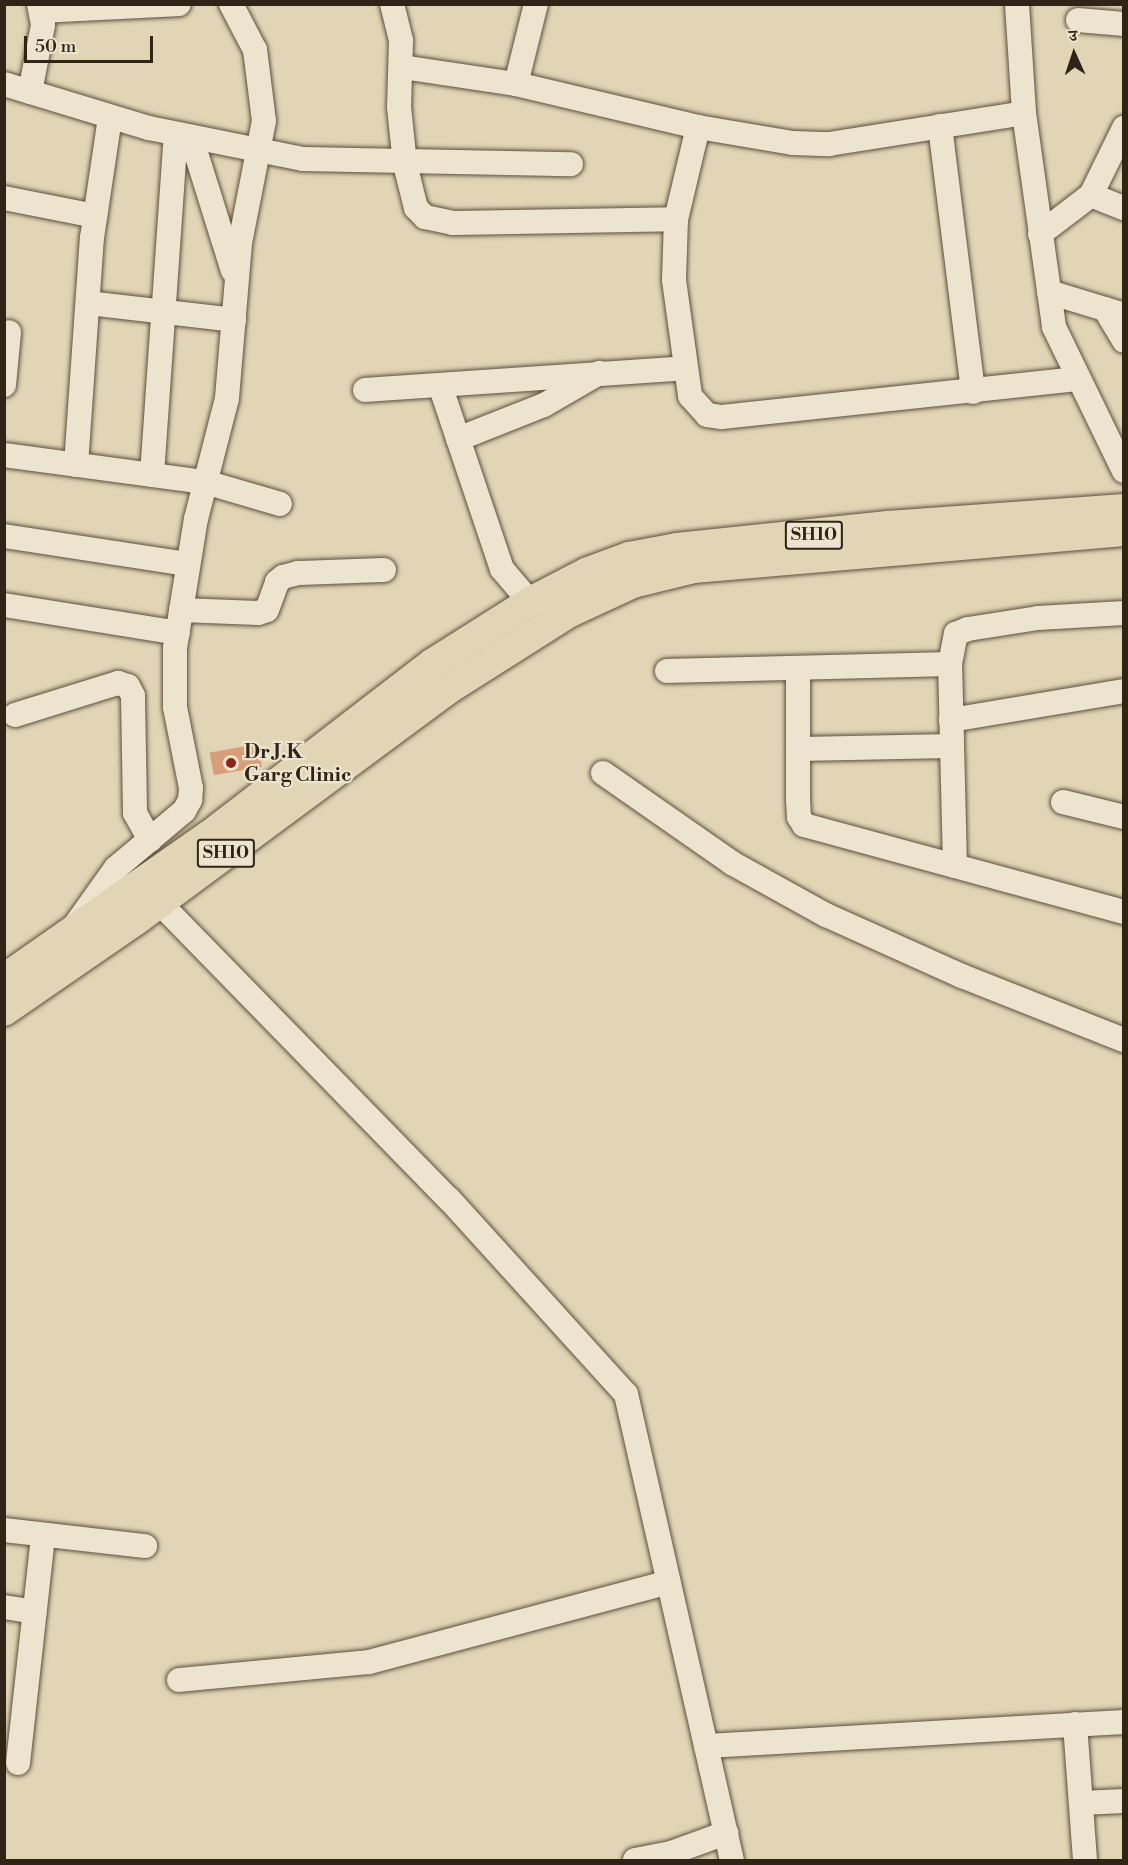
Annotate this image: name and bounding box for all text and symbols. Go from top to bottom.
scale bar [27,24,156,62]
north arrow [1044,24,1104,84]
text: उ [1068,26,1078,46]
text: 50 m [35,35,76,58]
road number: SH10 [784,520,844,550]
place label: Dr J.K Garg Clinic [244,740,351,787]
marker: Dr J.K Garg Clinic [222,754,240,772]
road number: SH10 [196,838,256,868]

